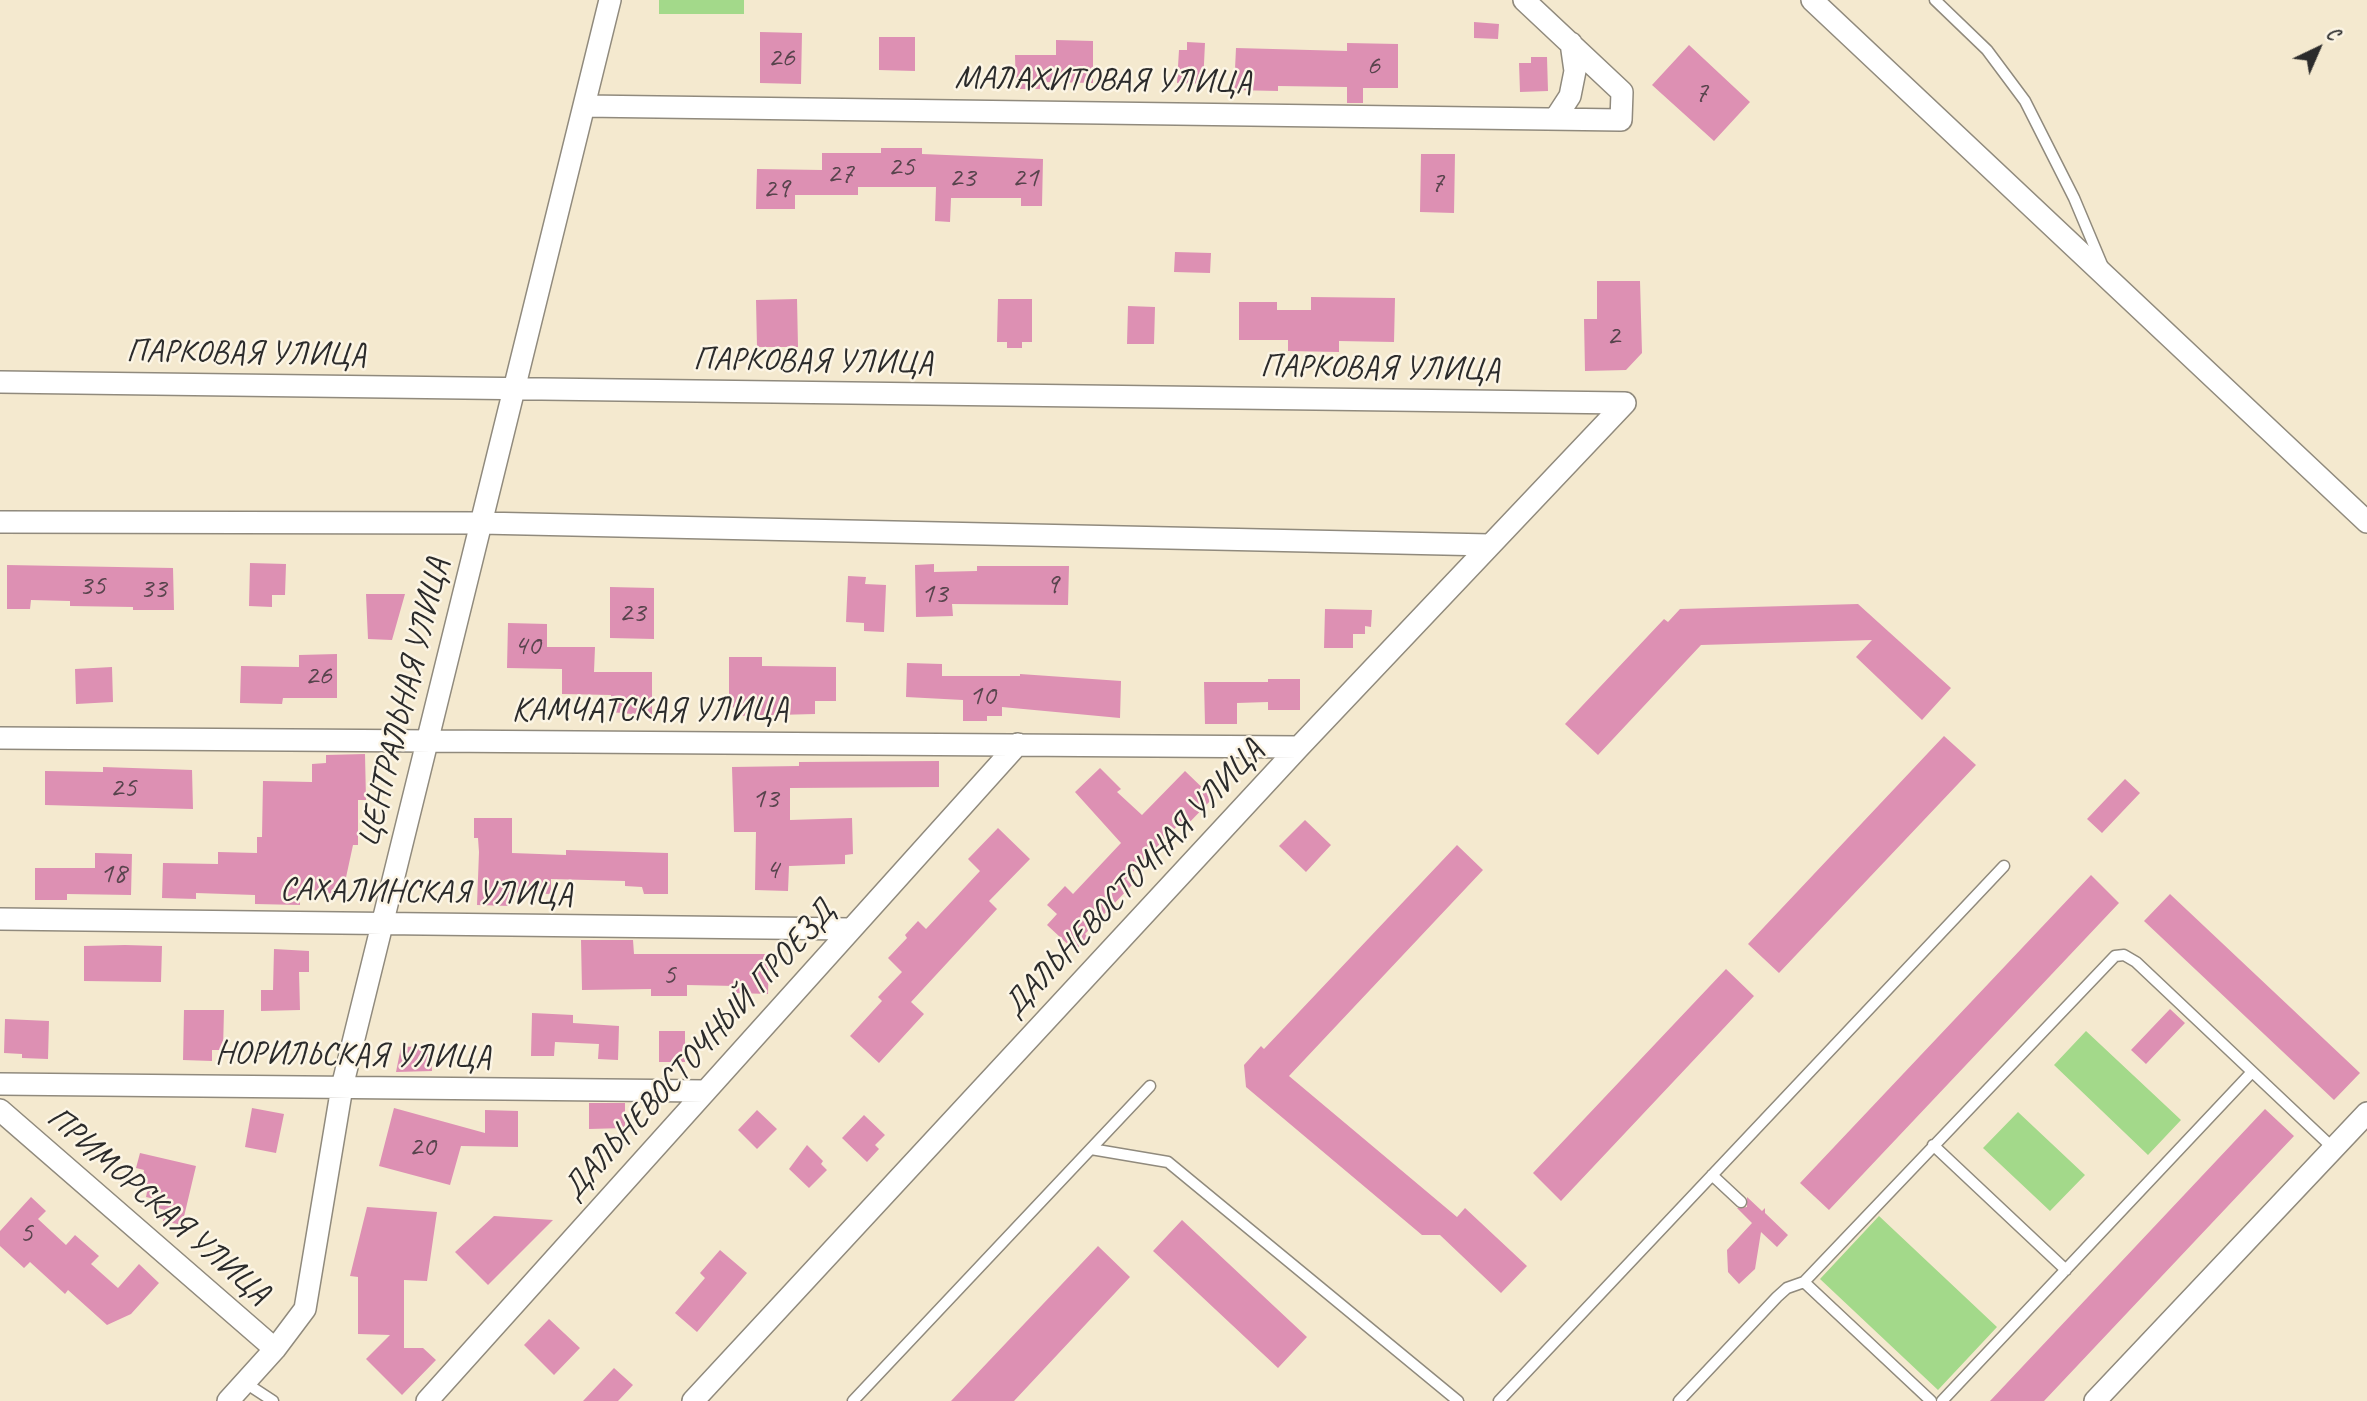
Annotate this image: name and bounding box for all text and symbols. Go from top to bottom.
north arrow [2283,14,2353,84]
text: С [2321,22,2344,46]
house number: 26 [768,40,794,76]
house number: 6 [1366,48,1380,84]
street label: МАЛАХИТОВАЯ УЛИЦА [954,59,1252,103]
house number: 7 [1694,75,1708,111]
house number: 25 [888,149,914,185]
house number: 27 [827,156,853,192]
house number: 23 [949,160,975,196]
house number: 21 [1012,160,1038,196]
house number: 7 [1430,165,1444,201]
house number: 29 [763,171,789,207]
house number: 2 [1606,318,1620,354]
street label: ПАРКОВАЯ УЛИЦА [126,332,366,376]
street label: ПАРКОВАЯ УЛИЦА [693,340,933,384]
street label: ПАРКОВАЯ УЛИЦА [1260,347,1500,391]
street label: ЦЕНТРАЛЬНАЯ УЛИЦА [349,554,459,852]
house number: 9 [1045,567,1059,603]
house number: 35 [79,568,105,604]
house number: 33 [140,571,166,607]
house number: 13 [921,576,947,612]
house number: 23 [619,595,645,631]
house number: 40 [514,628,540,664]
house number: 26 [305,658,331,694]
house number: 10 [969,678,995,714]
street label: КАМЧАТСКАЯ УЛИЦА [512,691,788,731]
street label: ДАЛЬНЕВОСТОЧНАЯ УЛИЦА [995,732,1273,1026]
house number: 25 [110,770,136,806]
house number: 13 [752,781,778,817]
house number: 4 [765,852,779,888]
house number: 18 [100,856,126,892]
street label: САХАЛИНСКАЯ УЛИЦА [279,871,573,915]
street label: ДАЛЬНЕВОСТОЧНЫЙ ПРОЕЗД [554,893,844,1209]
house number: 5 [662,957,676,993]
street label: НОРИЛЬСКАЯ УЛИЦА [215,1034,491,1078]
street label: ПРИМОРСКАЯ УЛИЦА [39,1099,277,1313]
house number: 20 [409,1129,435,1165]
house number: 5 [19,1215,33,1251]

